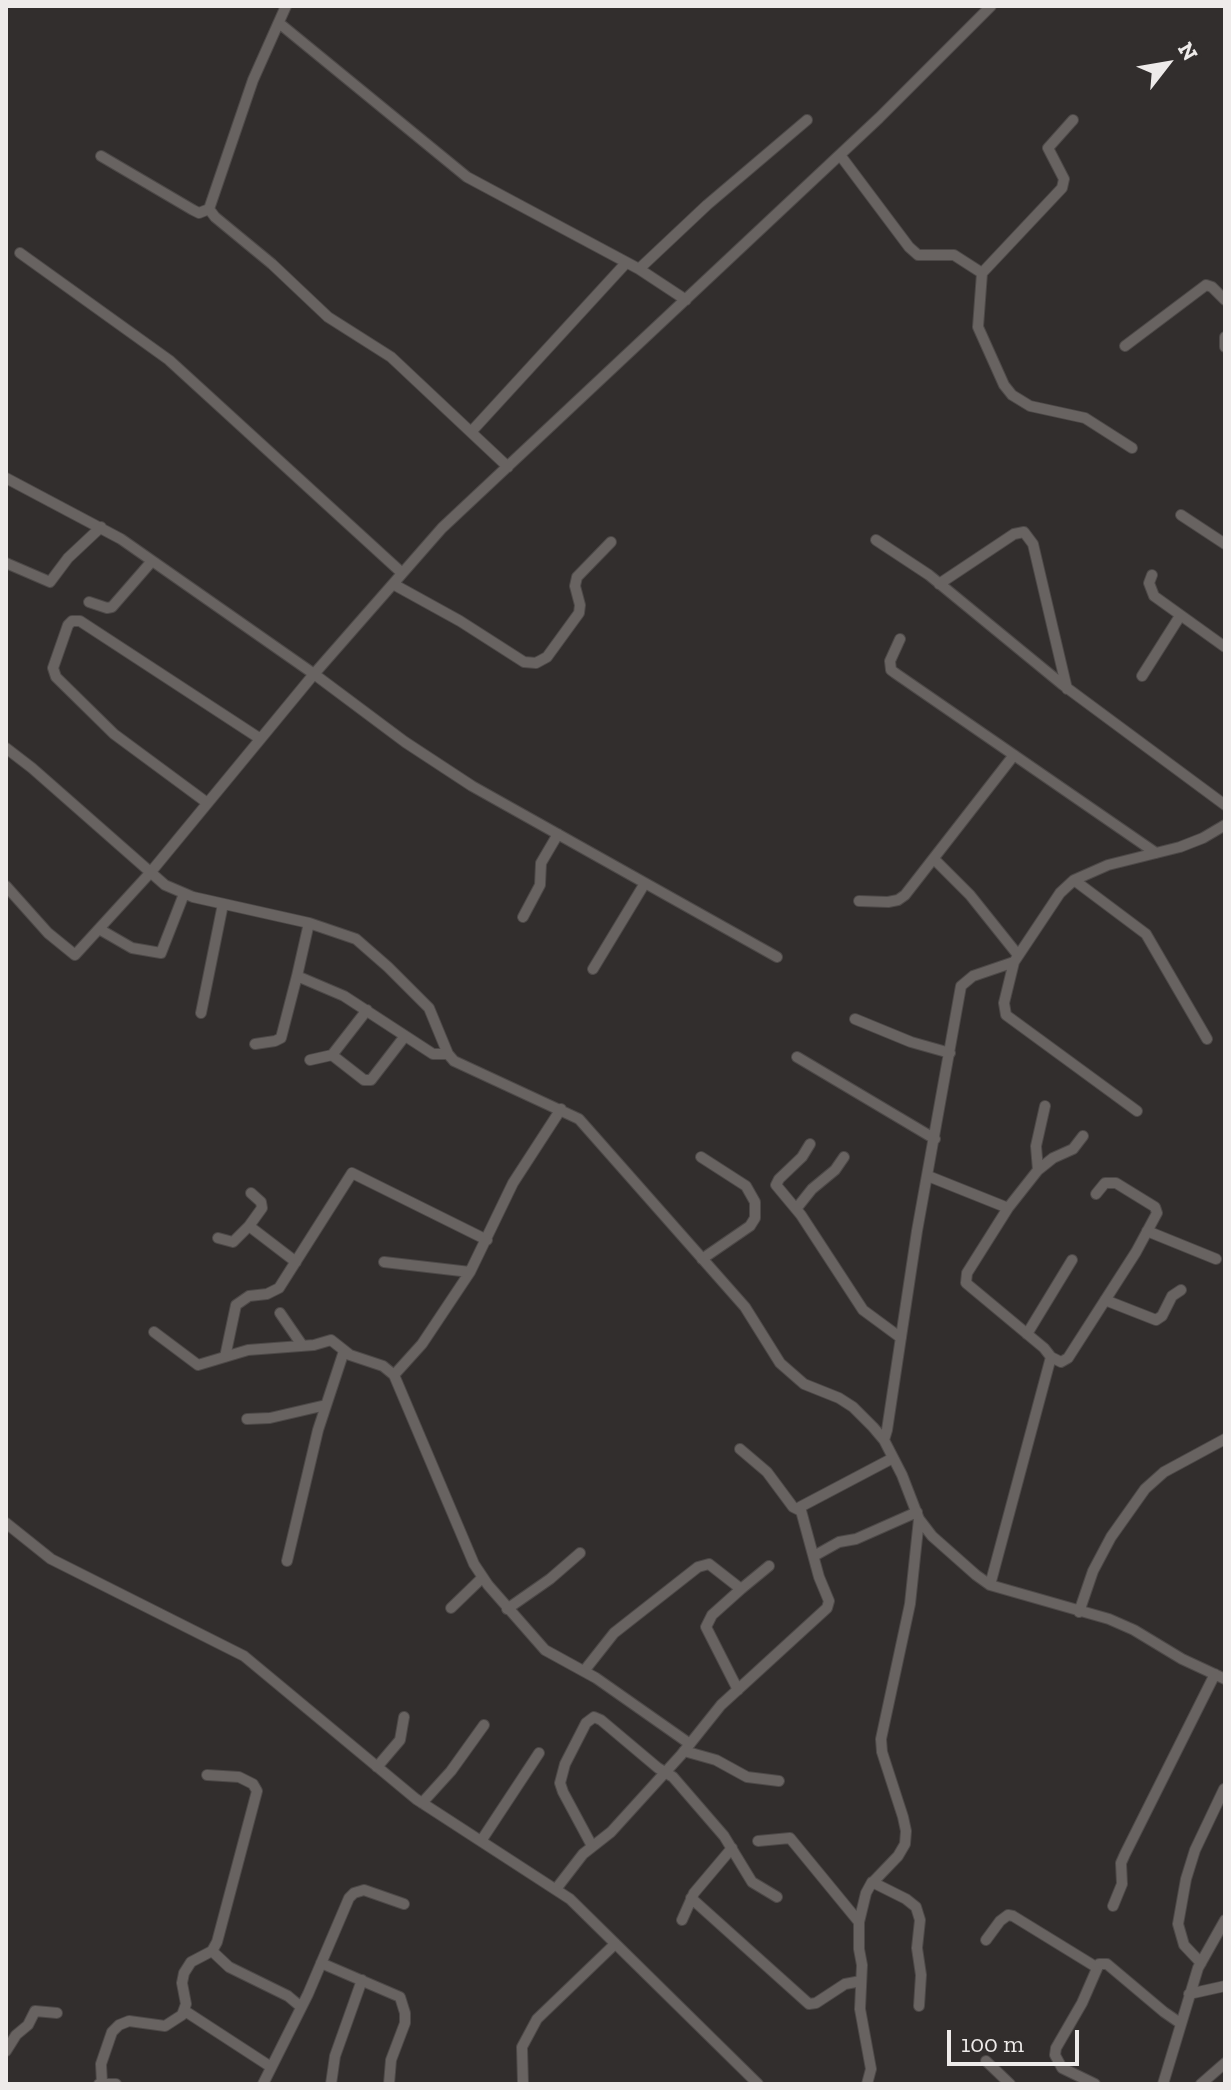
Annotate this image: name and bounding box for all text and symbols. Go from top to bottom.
north arrow [1127,24,1207,104]
text: N [1172,37,1204,65]
scale bar [951,2014,1083,2064]
text: 100 m [961,2029,1024,2058]

